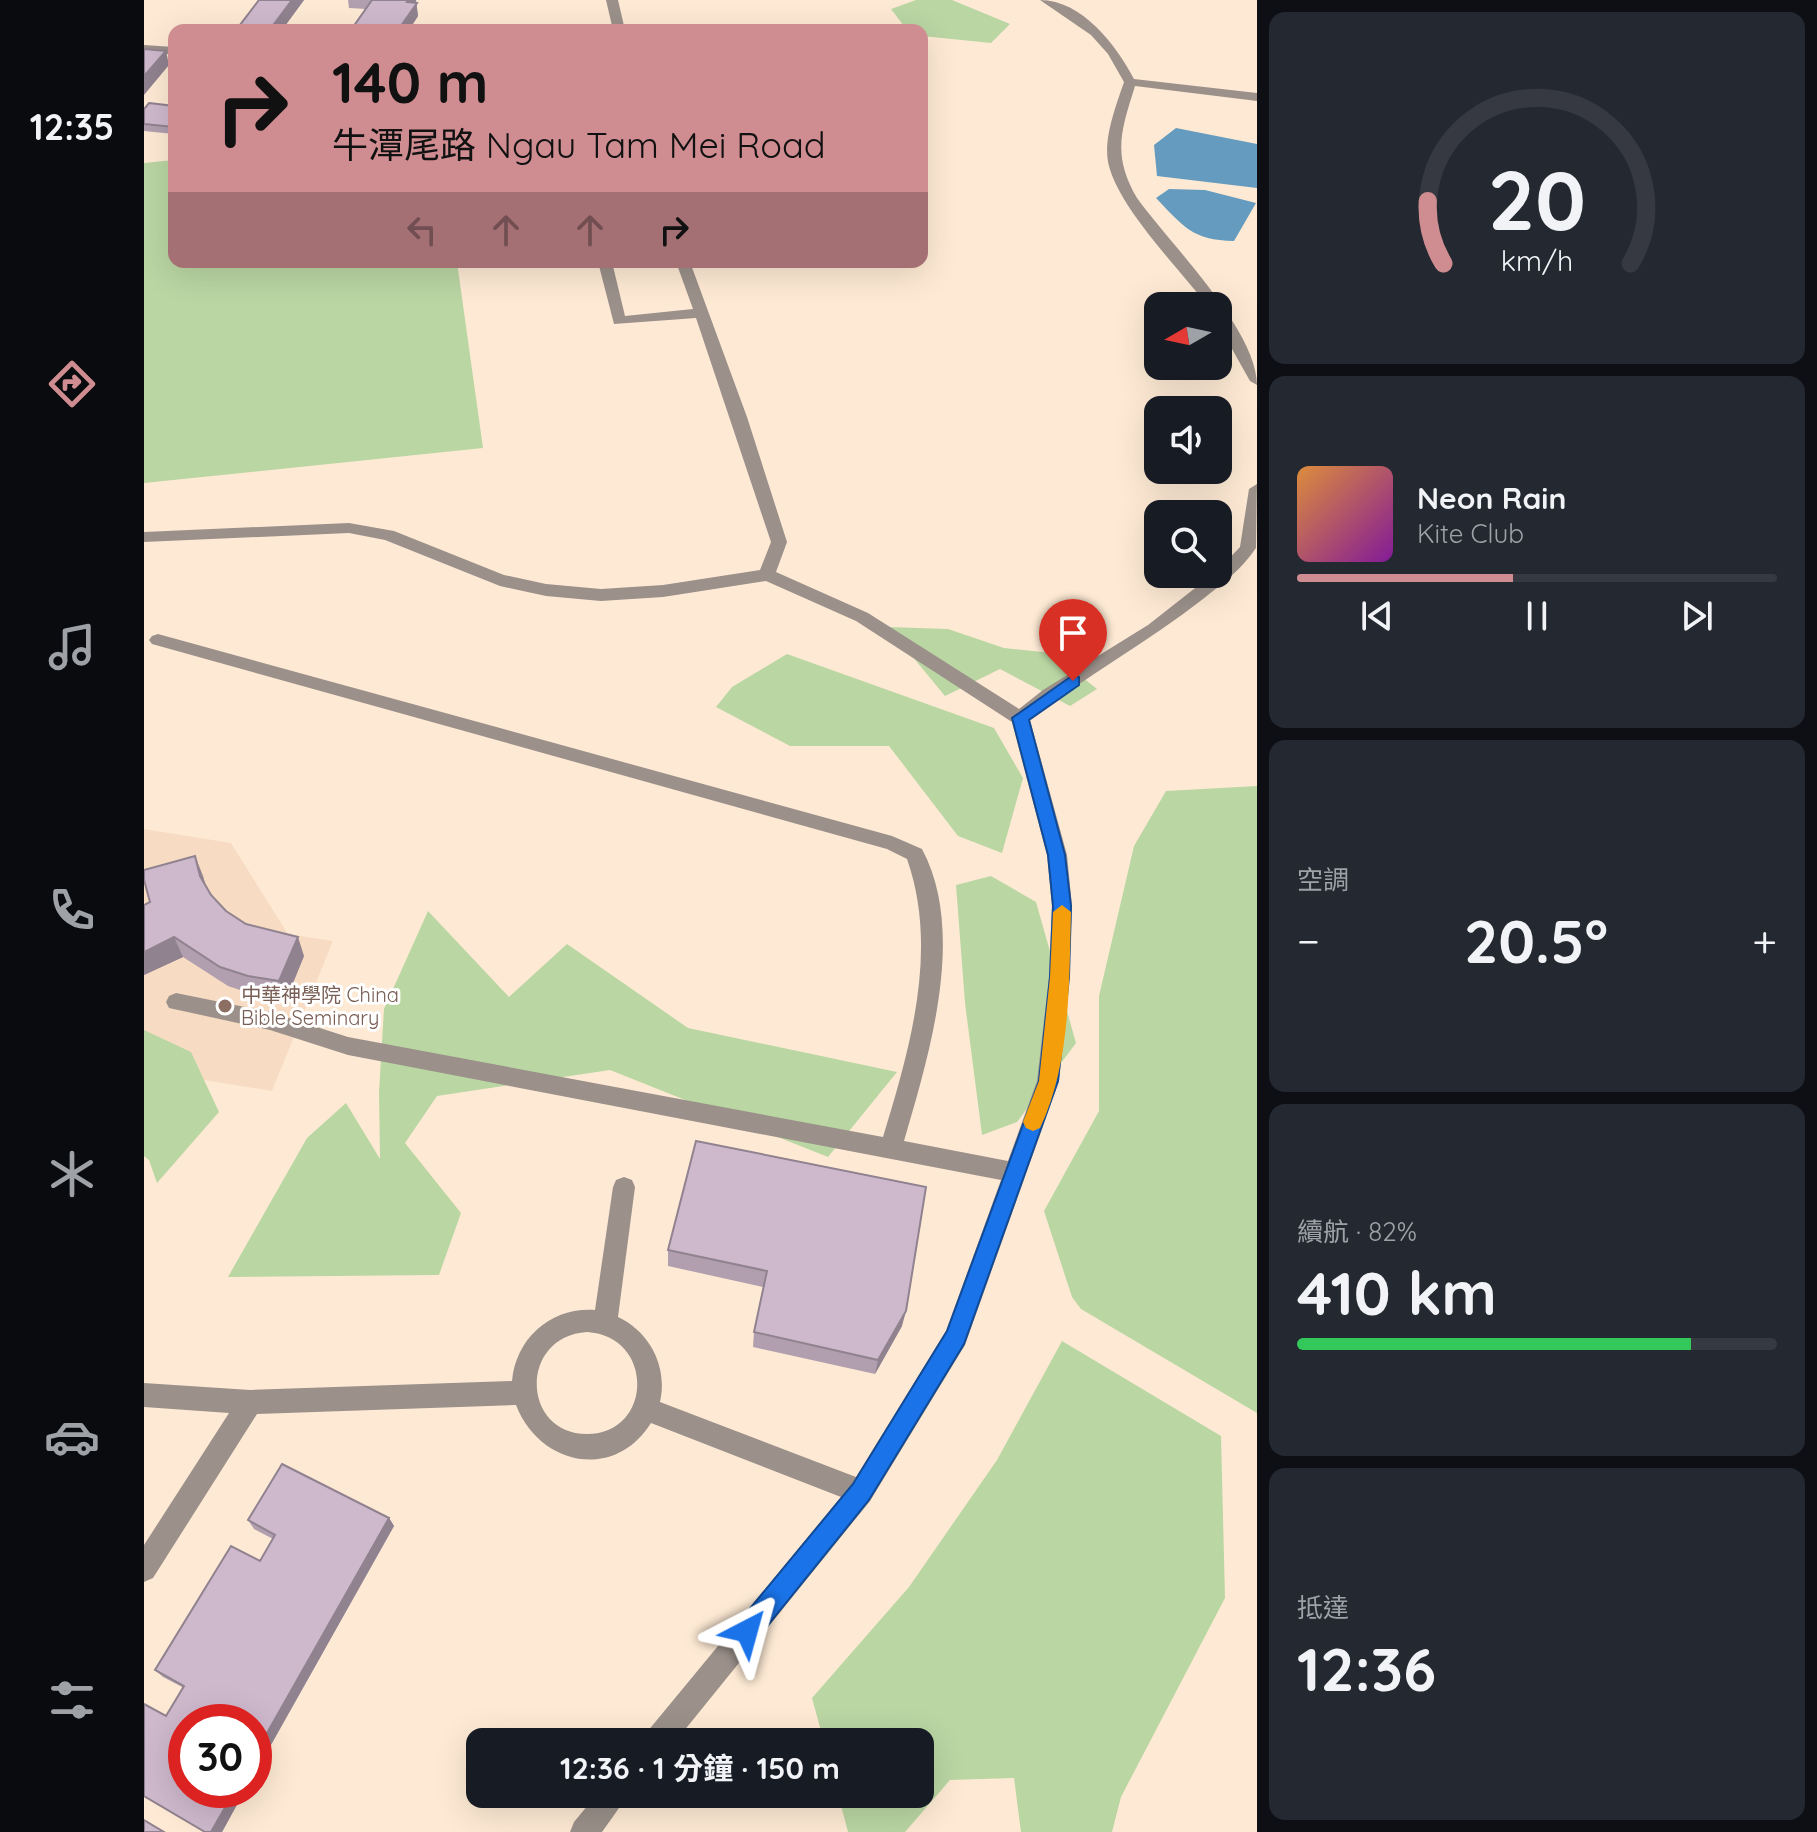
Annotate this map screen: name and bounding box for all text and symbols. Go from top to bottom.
text: 140 m [332,47,488,117]
icon: right [200,56,304,160]
text: 12:35 [30,104,114,149]
text: 牛潭尾路 Ngau Tam Mei Road [332,122,826,167]
text: 20 [1488,147,1586,251]
icon: left [400,208,444,252]
icon: ahead [484,208,528,252]
icon: ahead [568,208,612,252]
icon: right [652,208,696,252]
text: km/h [1501,242,1573,278]
north arrow [1144,292,1232,380]
map controls [1144,292,1232,588]
icon: directions [44,356,100,412]
button: sound [1144,396,1232,484]
text: Neon Rain [1417,479,1566,517]
button: search [1144,500,1232,588]
text: Kite Club [1417,517,1524,550]
icon: previous [1355,594,1399,638]
icon: pause [1515,594,1559,638]
icon: next [1675,594,1719,638]
pin [1039,599,1107,681]
icon: arrive [1051,611,1095,655]
icon: music [44,619,100,675]
text: 空調 [1297,863,1349,896]
icon: phone [44,882,100,938]
text: 20.5° [1464,903,1608,978]
text: − [1297,913,1320,968]
text: + [1752,913,1777,968]
place label: 中華神學院 China Bible Seminary [241,982,399,1030]
marker: 中華神學院 China Bible Seminary [216,997,234,1015]
icon: climate [44,1146,100,1202]
text: 續航 · 82% [1297,1215,1417,1248]
text: 410 km [1297,1255,1497,1330]
icon: car [44,1409,100,1465]
position arrow [705,1589,789,1673]
text: 抵達 [1297,1591,1349,1624]
text: 12:36 [1297,1631,1436,1706]
icon: filters [44,1672,100,1728]
speed limit sign: 30 [168,1704,272,1808]
text: 12:36 · 1 分鐘 · 150 m [560,1749,840,1787]

